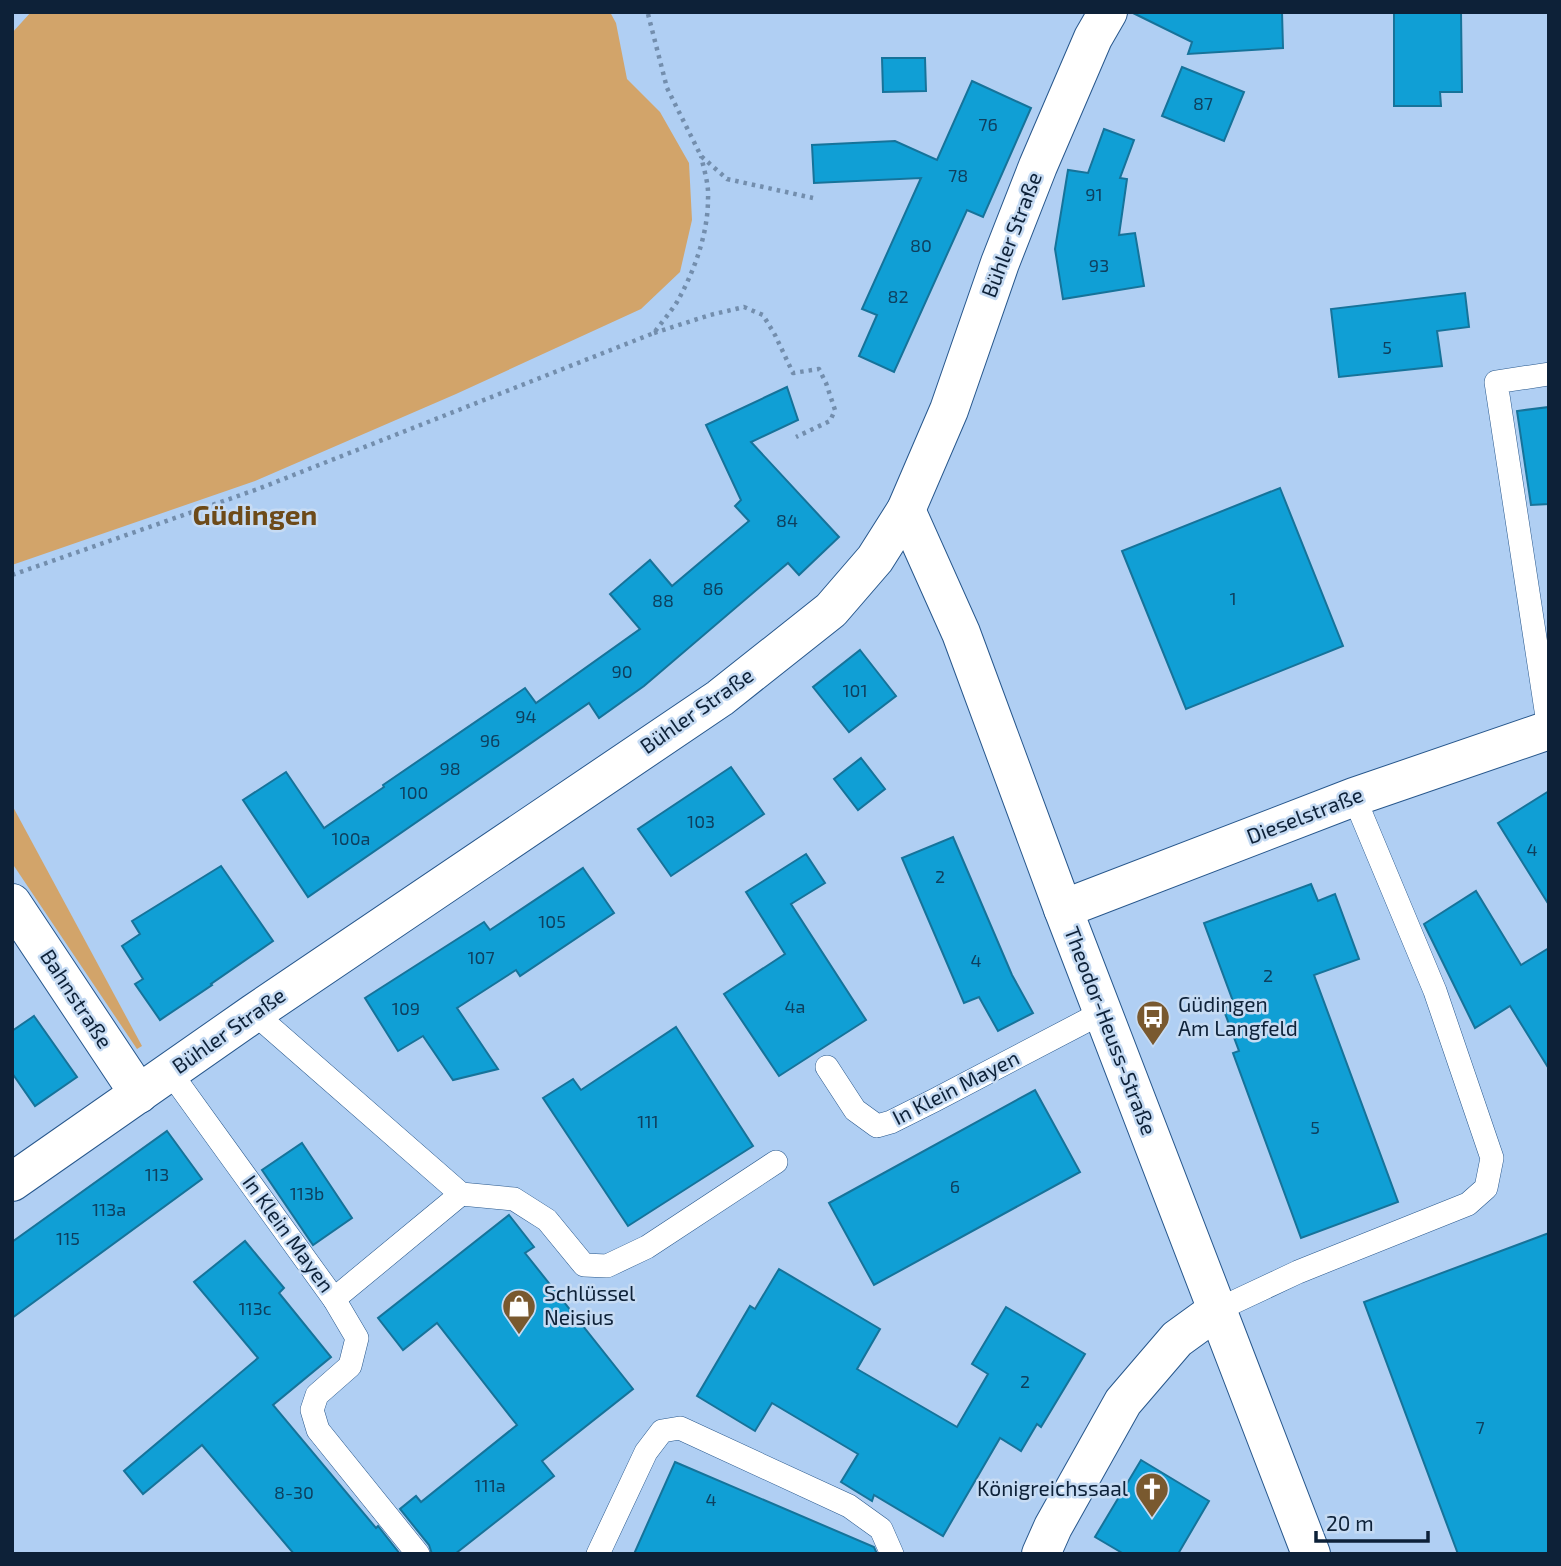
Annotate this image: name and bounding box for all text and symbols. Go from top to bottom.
house number: 87 [1193,92,1213,114]
house number: 76 [978,113,998,135]
house number: 78 [948,164,968,186]
street label: Bühler Straße [975,168,1046,301]
house number: 91 [1085,183,1103,205]
house number: 80 [910,234,932,256]
house number: 93 [1089,254,1109,276]
house number: 82 [887,285,909,307]
house number: 5 [1382,336,1392,358]
district label: Güdingen [193,497,317,531]
house number: 84 [776,509,798,531]
house number: 86 [702,577,724,599]
house number: 1 [1229,587,1237,609]
house number: 88 [652,589,674,611]
house number: 90 [611,660,633,682]
street label: Bühler Straße [635,662,758,758]
house number: 101 [842,679,868,701]
house number: 94 [515,705,537,727]
house number: 96 [480,729,500,751]
house number: 98 [439,757,461,779]
house number: 100 [400,781,428,803]
street label: Dieselstraße [1243,781,1366,848]
house number: 103 [687,810,715,832]
house number: 100a [332,827,370,849]
house number: 4 [1526,838,1538,860]
house number: 2 [935,865,945,887]
house number: 105 [538,910,566,932]
street label: Theodor-Heuss-Straße [1060,923,1163,1138]
street label: Bahnstraße [36,944,119,1052]
house number: 107 [467,946,495,968]
house number: 4 [970,949,982,971]
house number: 2 [1263,964,1273,986]
street label: Bühler Straße [167,982,290,1078]
place label: Güdingen Am Langfeld [1178,991,1298,1040]
house number: 4a [785,995,805,1017]
house number: 109 [392,997,420,1019]
bus stop icon: Güdingen Am Langfeld [1134,998,1172,1047]
street label: In Klein Mayen [888,1044,1023,1129]
house number: 111 [637,1110,659,1132]
house number: 5 [1310,1116,1320,1138]
house number: 113 [145,1163,169,1185]
street label: In Klein Mayen [238,1170,340,1297]
house number: 6 [950,1175,960,1197]
house number: 113b [290,1182,324,1204]
house number: 113a [92,1198,126,1220]
house number: 115 [56,1227,80,1249]
place label: Schlüssel Neisius [544,1280,636,1329]
shop icon: Schlüssel Neisius [500,1287,538,1336]
house number: 113c [238,1297,272,1319]
house number: 2 [1020,1370,1030,1392]
house number: 7 [1475,1416,1485,1438]
church icon: Königreichssaal [1133,1470,1171,1519]
house number: 111a [474,1474,506,1496]
place label: Königreichssaal [977,1475,1129,1500]
house number: 8-30 [274,1481,314,1503]
house number: 4 [705,1488,717,1510]
scale bar [1316,1500,1428,1544]
text: 20 m [1326,1510,1374,1535]

